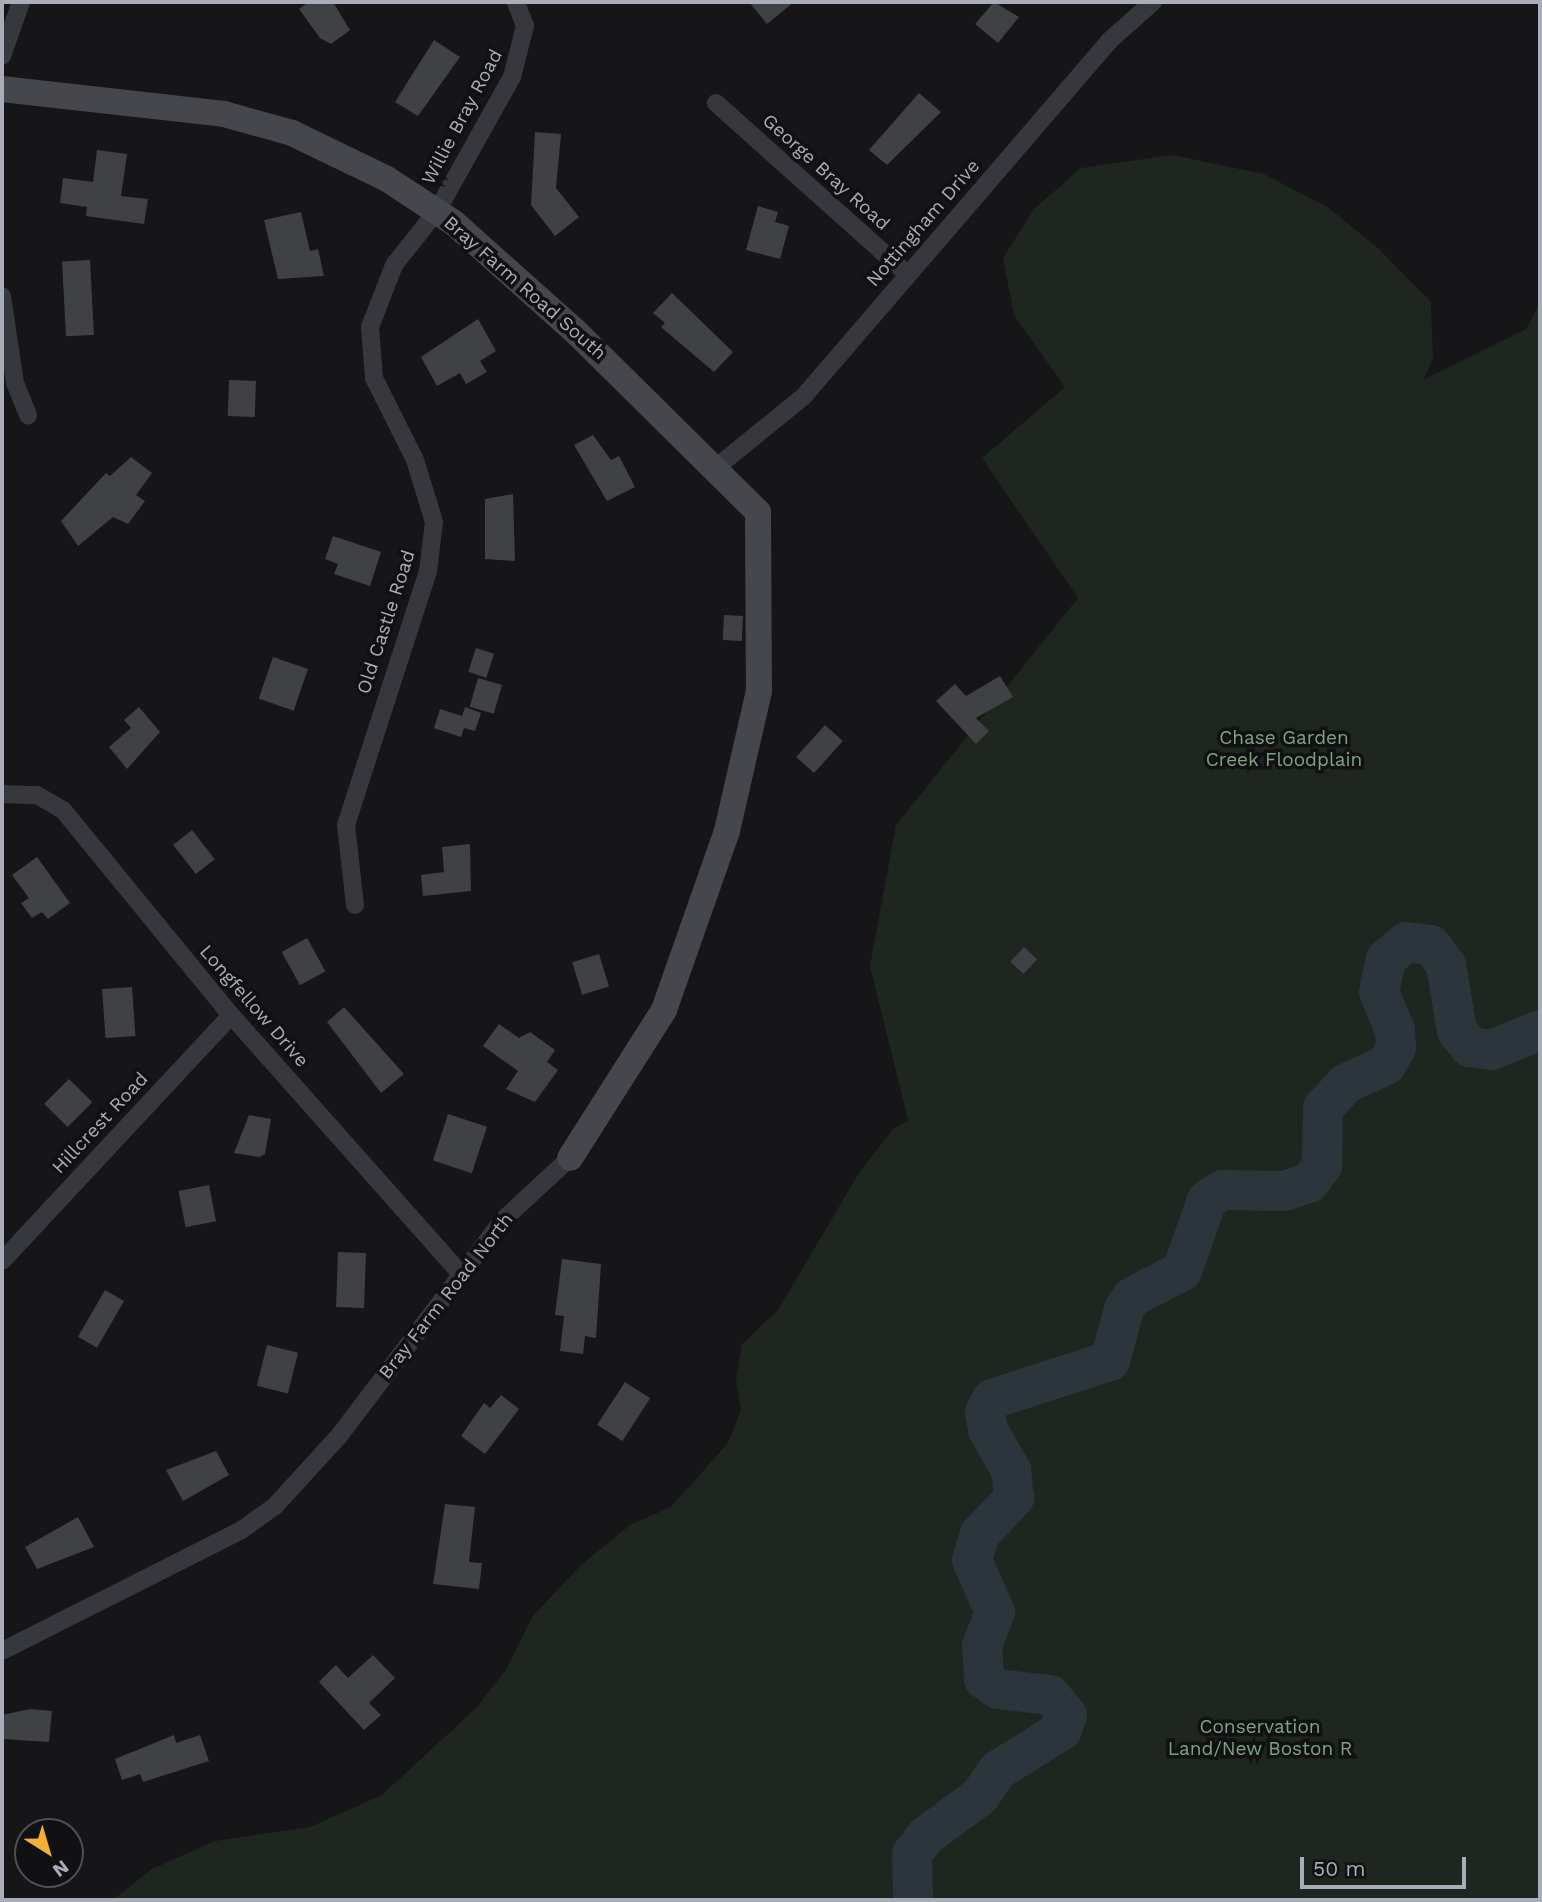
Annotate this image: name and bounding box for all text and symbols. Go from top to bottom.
street label: Willie Bray Road [417,45,507,189]
street label: George Bray Road [758,109,894,235]
street label: Nottingham Drive [862,155,984,291]
street label: Bray Farm Road South [439,211,611,365]
street label: Old Castle Road [352,547,420,697]
park label: Chase Garden Creek Floodplain [1205,727,1363,771]
street label: Longfellow Drive [195,940,313,1072]
street label: Hillcrest Road [47,1068,153,1178]
street label: Bray Farm Road North [374,1208,518,1384]
park label: Conservation Land/New Boston R [1167,1716,1353,1760]
north arrow [14,1818,84,1888]
scale bar [1304,1842,1470,1886]
text: N [48,1855,73,1882]
text: 50 m [1313,1856,1365,1881]

